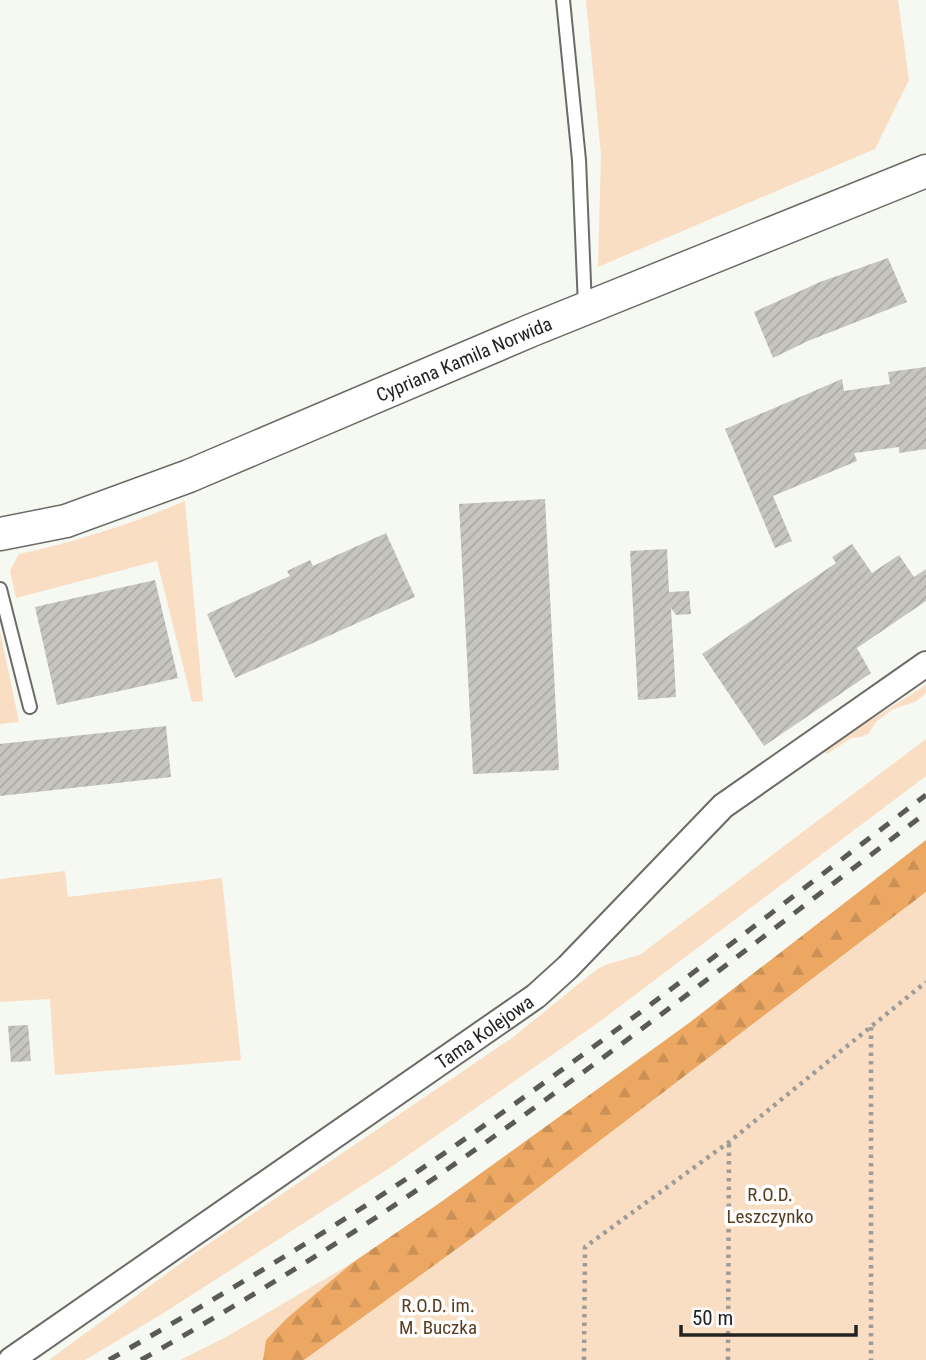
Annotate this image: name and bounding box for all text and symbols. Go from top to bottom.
street label: Cypriana Kamila Norwida [373,312,555,407]
street label: Tama Kolejowa [431,990,538,1074]
park label: R.O.D. Leszczynko [726,1183,814,1228]
park label: R.O.D. im. M. Buczka [399,1294,477,1339]
scale bar [681,1294,856,1338]
text: 50 m [692,1306,733,1330]

